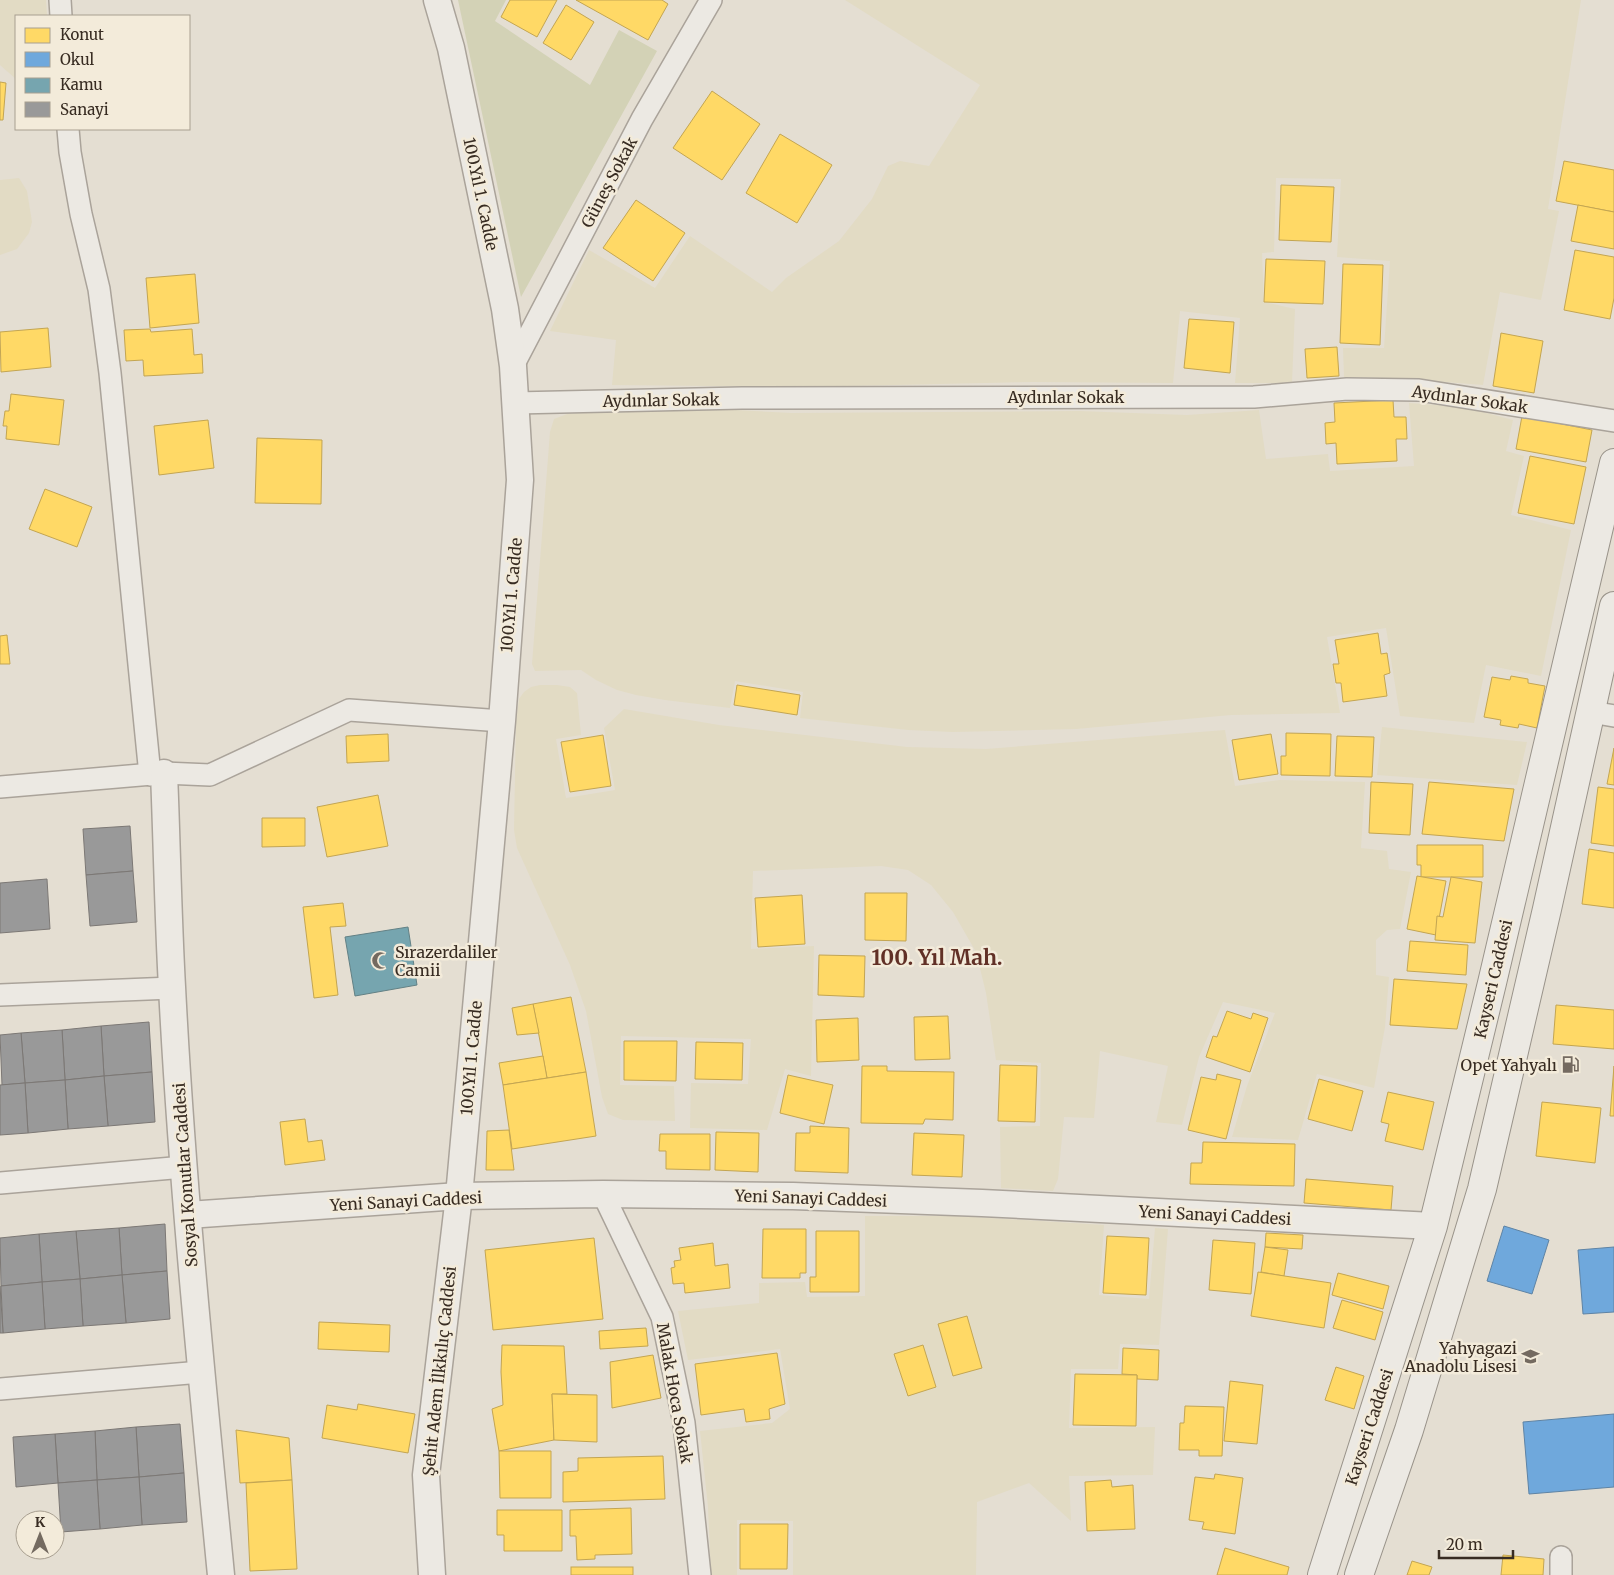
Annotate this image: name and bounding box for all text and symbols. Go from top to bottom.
legend [15,15,190,130]
text: Konut [60,25,104,44]
text: Okul [60,50,95,69]
text: Kamu [60,75,103,94]
text: Sanayi [60,100,109,119]
street label: Güneş Sokak [577,132,642,231]
street label: 100.Yıl 1. Cadde [459,136,503,252]
street label: Aydınlar Sokak [1410,381,1530,417]
street label: Aydınlar Sokak [1007,387,1125,407]
street label: Aydınlar Sokak [601,389,721,411]
street label: 100.Yıl 1. Cadde [496,537,526,653]
street label: Kayseri Caddesi [1470,918,1516,1040]
place label: Sırazerdaliler Camii [395,942,498,980]
district label: 100. Yıl Mah. [871,944,1003,971]
mosque icon: Sırazerdaliler Camii [371,951,391,971]
street label: 100.Yıl 1. Cadde [456,1000,486,1116]
place label: Opet Yahyalı [1461,1055,1557,1075]
fuel station icon: Opet Yahyalı [1561,1055,1581,1075]
street label: Sosyal Konutlar Caddesi [169,1082,201,1268]
street label: Yeni Sanayi Caddesi [733,1185,888,1211]
street label: Yeni Sanayi Caddesi [328,1187,483,1215]
street label: Yeni Sanayi Caddesi [1137,1201,1292,1229]
street label: Şehit Adem İlkkılıç Caddesi [418,1265,460,1477]
street label: Malak Hoca Sokak [653,1321,697,1466]
place label: Yahyagazi Anadolu Lisesi [1404,1338,1517,1376]
school or university icon: Yahyagazi Anadolu Lisesi [1521,1347,1541,1367]
street label: Kayseri Caddesi [1341,1366,1397,1488]
north arrow [15,1510,65,1560]
text: K [35,1513,46,1531]
scale bar [1439,1528,1513,1560]
text: 20 m [1446,1535,1483,1554]

